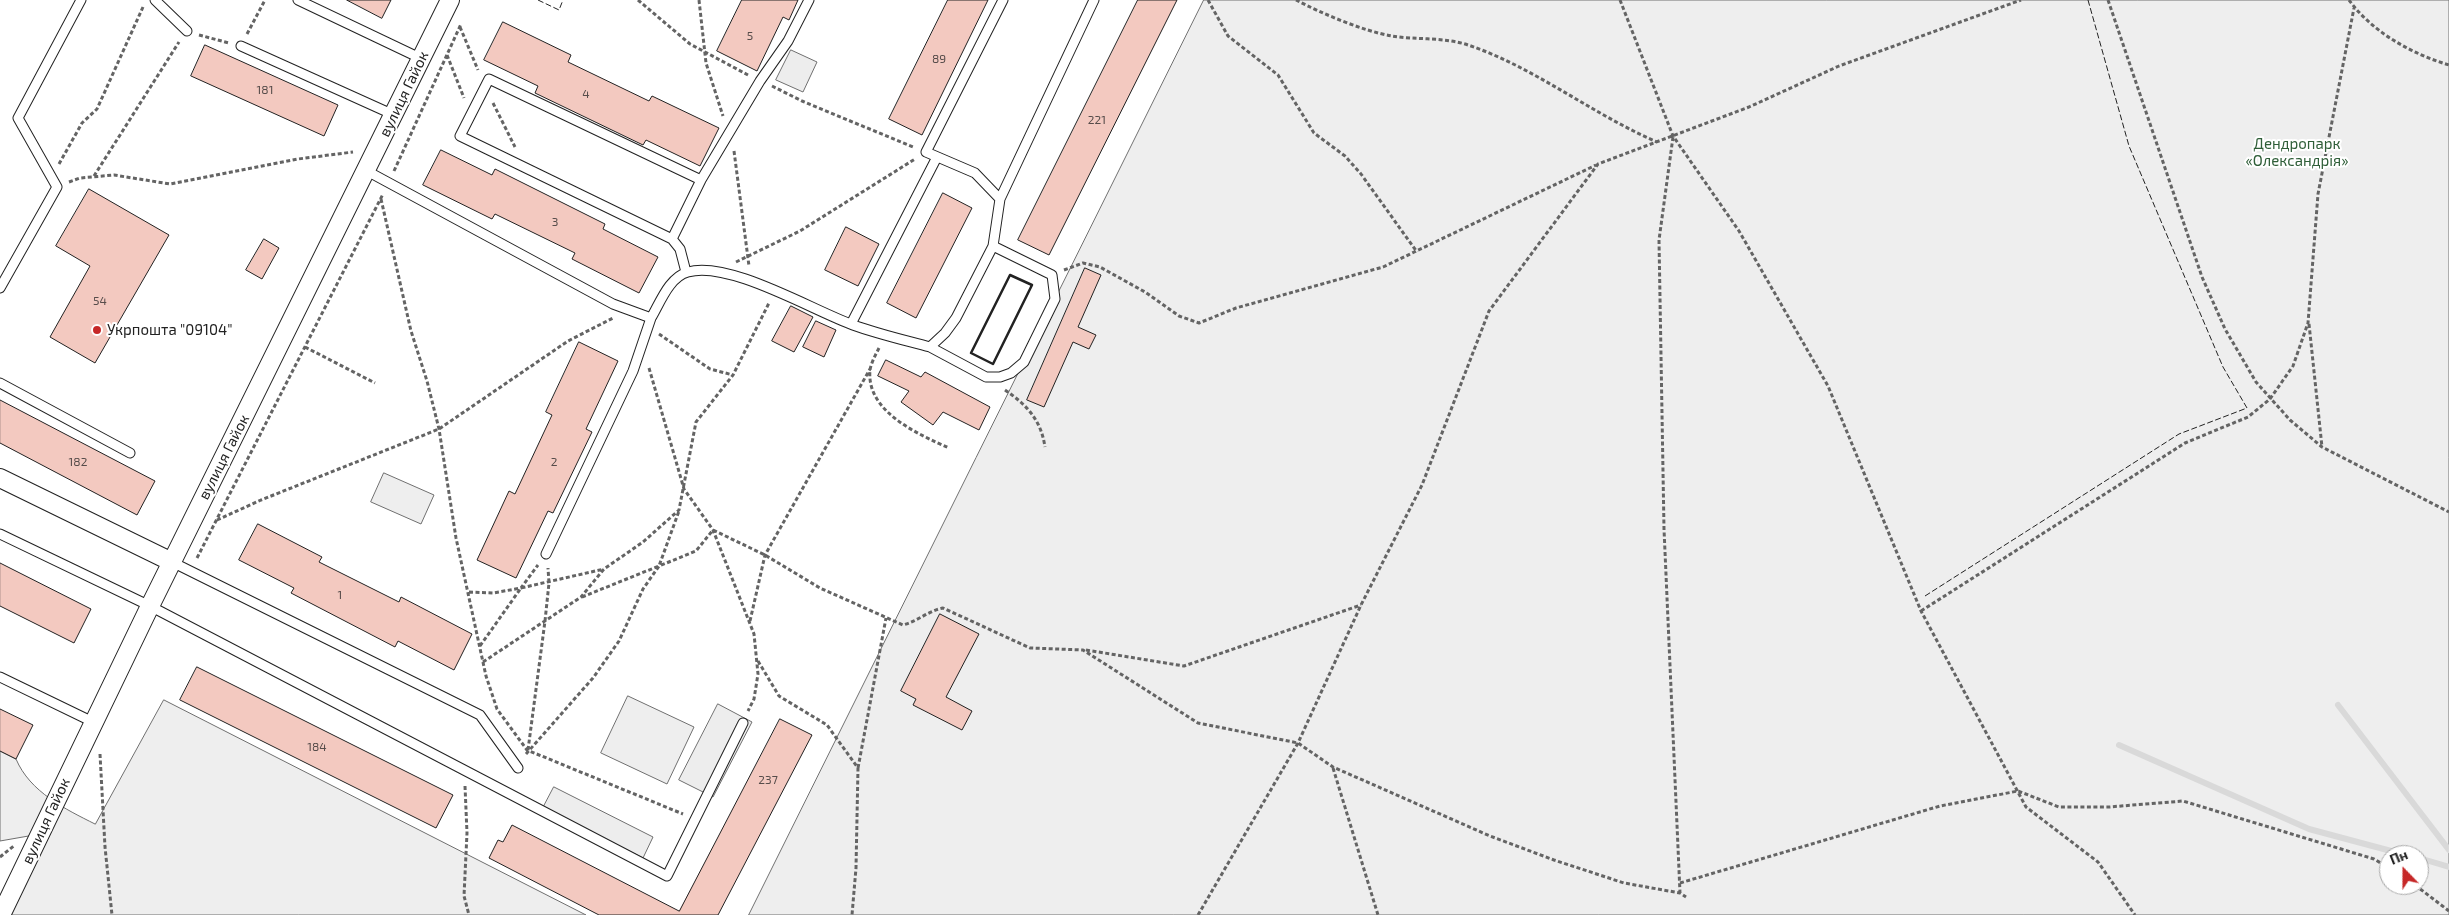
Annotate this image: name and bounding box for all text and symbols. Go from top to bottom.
house number: 5 [747,29,753,43]
street label: вулиця Гайок [376,48,432,140]
house number: 89 [932,52,946,66]
house number: 181 [257,83,273,97]
house number: 4 [582,87,590,101]
house number: 221 [1088,113,1106,127]
park label: Дендропарк «Олександрія» [2246,135,2348,170]
house number: 3 [552,215,558,229]
house number: 54 [93,294,107,308]
place label: Укрпошта "09104" [107,321,232,339]
marker: Укрпошта "09104" [91,324,103,336]
street label: вулиця Гайок [195,411,253,503]
house number: 182 [69,455,87,469]
house number: 2 [551,455,557,469]
house number: 1 [338,588,342,602]
house number: 184 [307,740,327,754]
house number: 237 [758,773,778,787]
street label: вулиця Гайок [18,775,74,867]
north arrow [2379,845,2429,895]
text: Пн [2387,845,2410,868]

